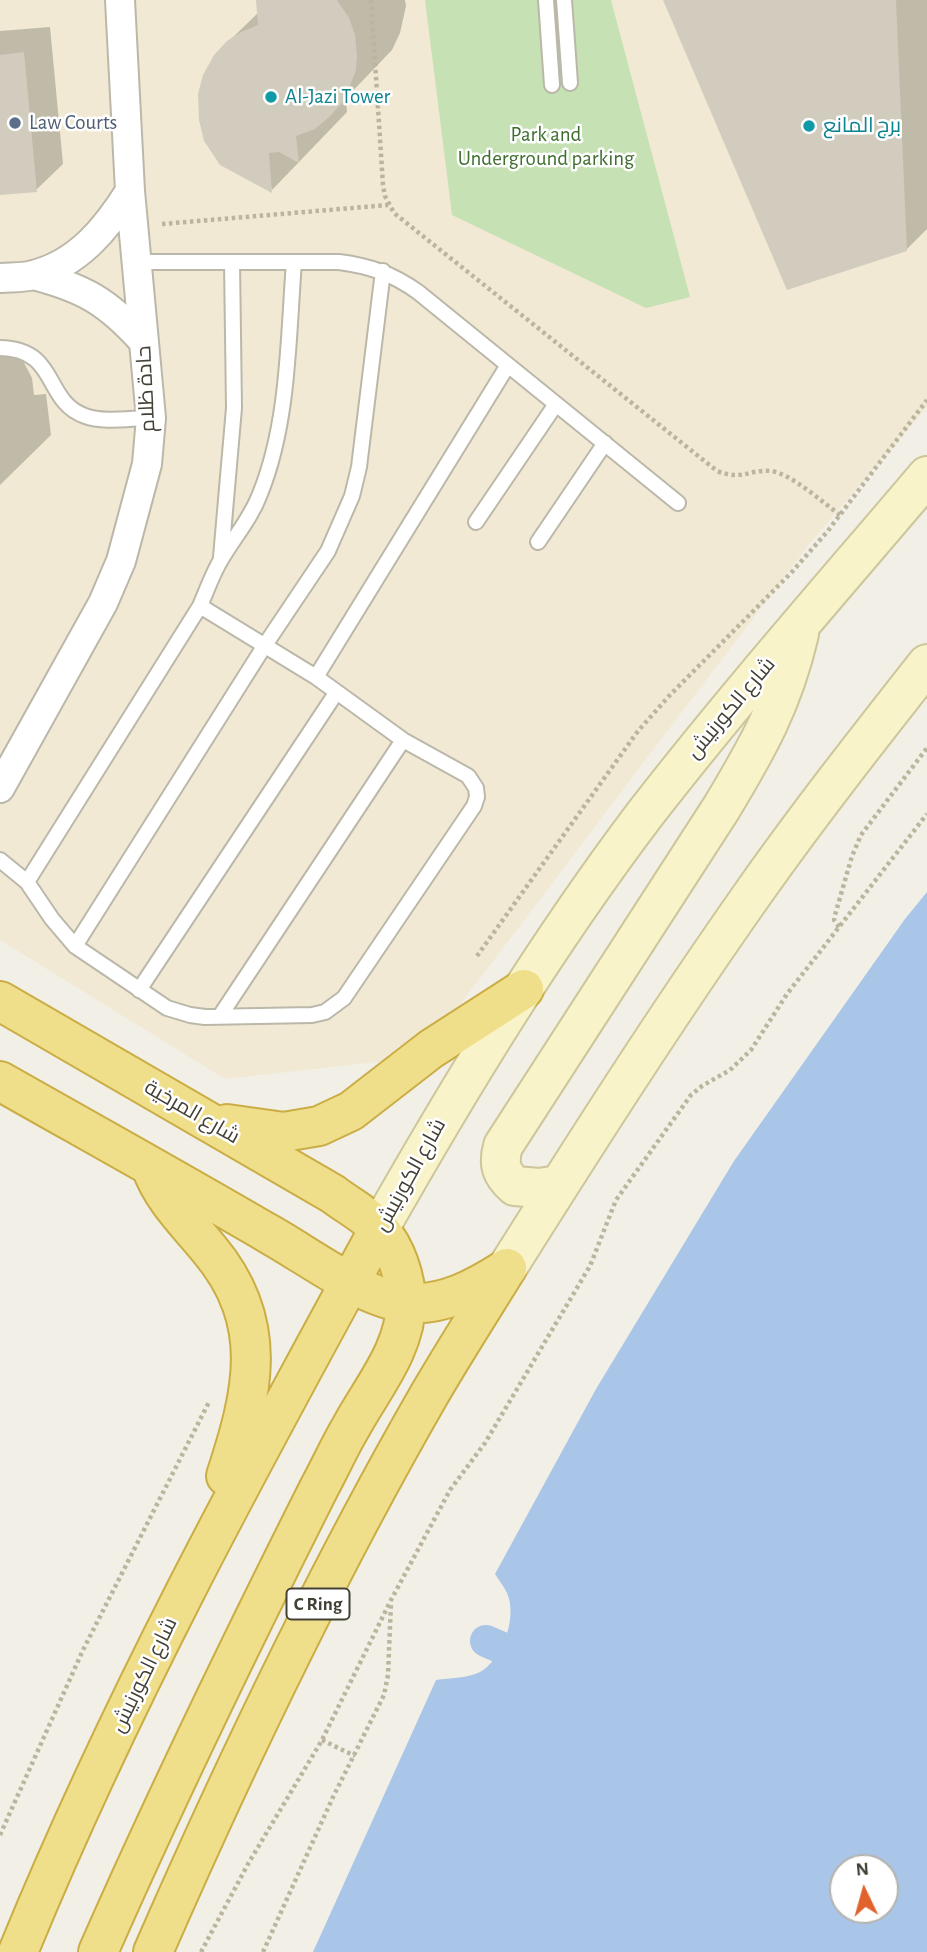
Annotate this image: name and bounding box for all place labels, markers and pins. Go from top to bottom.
place label: Al-Jazi Tower [285,84,390,110]
marker: Al-Jazi Tower [263,89,279,105]
place label: Law Courts [29,110,117,136]
place label: برج المانع [823,113,901,139]
marker: Law Courts [7,115,23,131]
marker: برج المانع [801,118,817,134]

